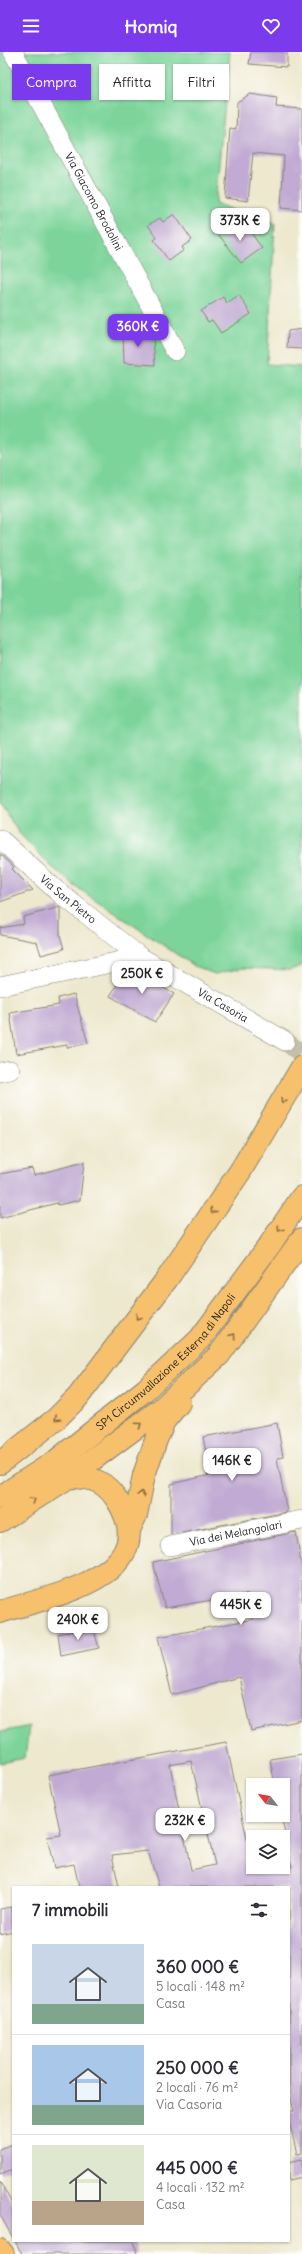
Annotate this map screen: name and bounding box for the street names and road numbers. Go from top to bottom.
street label: Via Giacomo Brodolini [62,150,126,253]
street label: Via San Pietro [37,872,99,926]
street label: Via Casoria [195,985,251,1025]
street label: SP1 Circumvallazione Esterna di Napoli [93,1291,238,1433]
street label: Via dei Melangolari [188,1517,283,1549]

